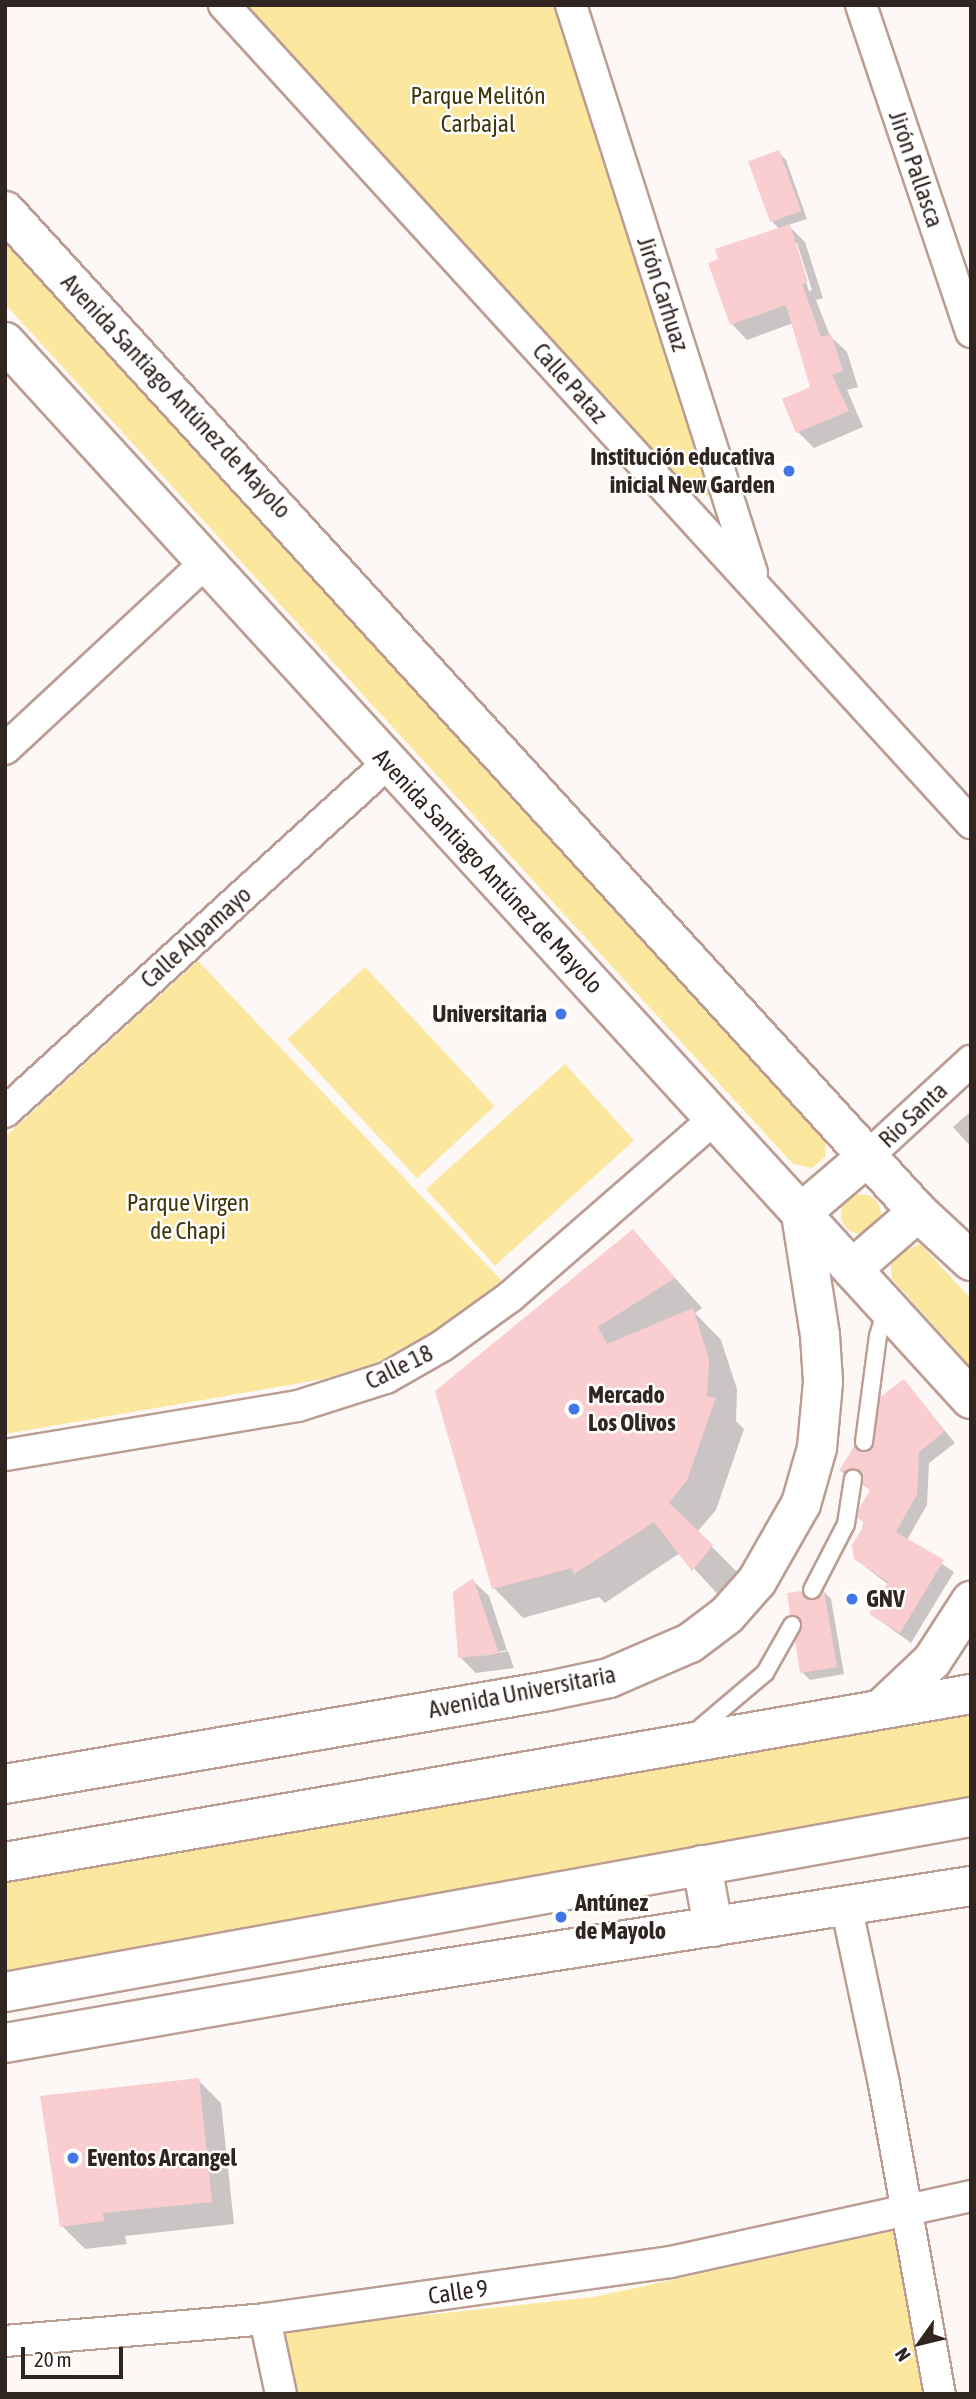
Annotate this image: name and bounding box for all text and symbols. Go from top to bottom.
park label: Parque Melitón Carbajal [410,82,546,138]
street label: Jirón Pallasca [883,107,949,231]
street label: Jirón Carhuaz [631,233,695,355]
street label: Avenida Santiago Antúnez de Mayolo [55,268,297,524]
street label: Calle Pataz [527,337,613,429]
place label: Institución educativa inicial New Garden [590,443,775,499]
marker: Institución educativa inicial New Garden [781,463,797,479]
street label: Avenida Santiago Antúnez de Mayolo [367,743,609,999]
street label: Calle Alpamayo [135,880,257,994]
place label: Universitaria [432,1000,547,1028]
marker: Universitaria [553,1006,569,1022]
street label: Rio Santa [873,1076,953,1154]
park label: Parque Virgen de Chapi [127,1189,249,1245]
street label: Calle 18 [361,1338,437,1396]
place label: Mercado Los Olivos [588,1381,676,1437]
marker: Mercado Los Olivos [566,1401,582,1417]
place label: GNV [866,1585,905,1613]
marker: GNV [844,1591,860,1607]
street label: Avenida Universitaria [426,1660,618,1724]
place label: Antúnez de Mayolo [575,1889,666,1945]
marker: Antúnez de Mayolo [553,1909,569,1925]
place label: Eventos Arcangel [87,2144,237,2172]
marker: Eventos Arcangel [65,2150,81,2166]
street label: Calle 9 [426,2274,490,2310]
north arrow [885,2308,955,2378]
scale bar [24,2332,126,2376]
text: N [890,2344,915,2366]
text: 20 m [34,2347,72,2371]

